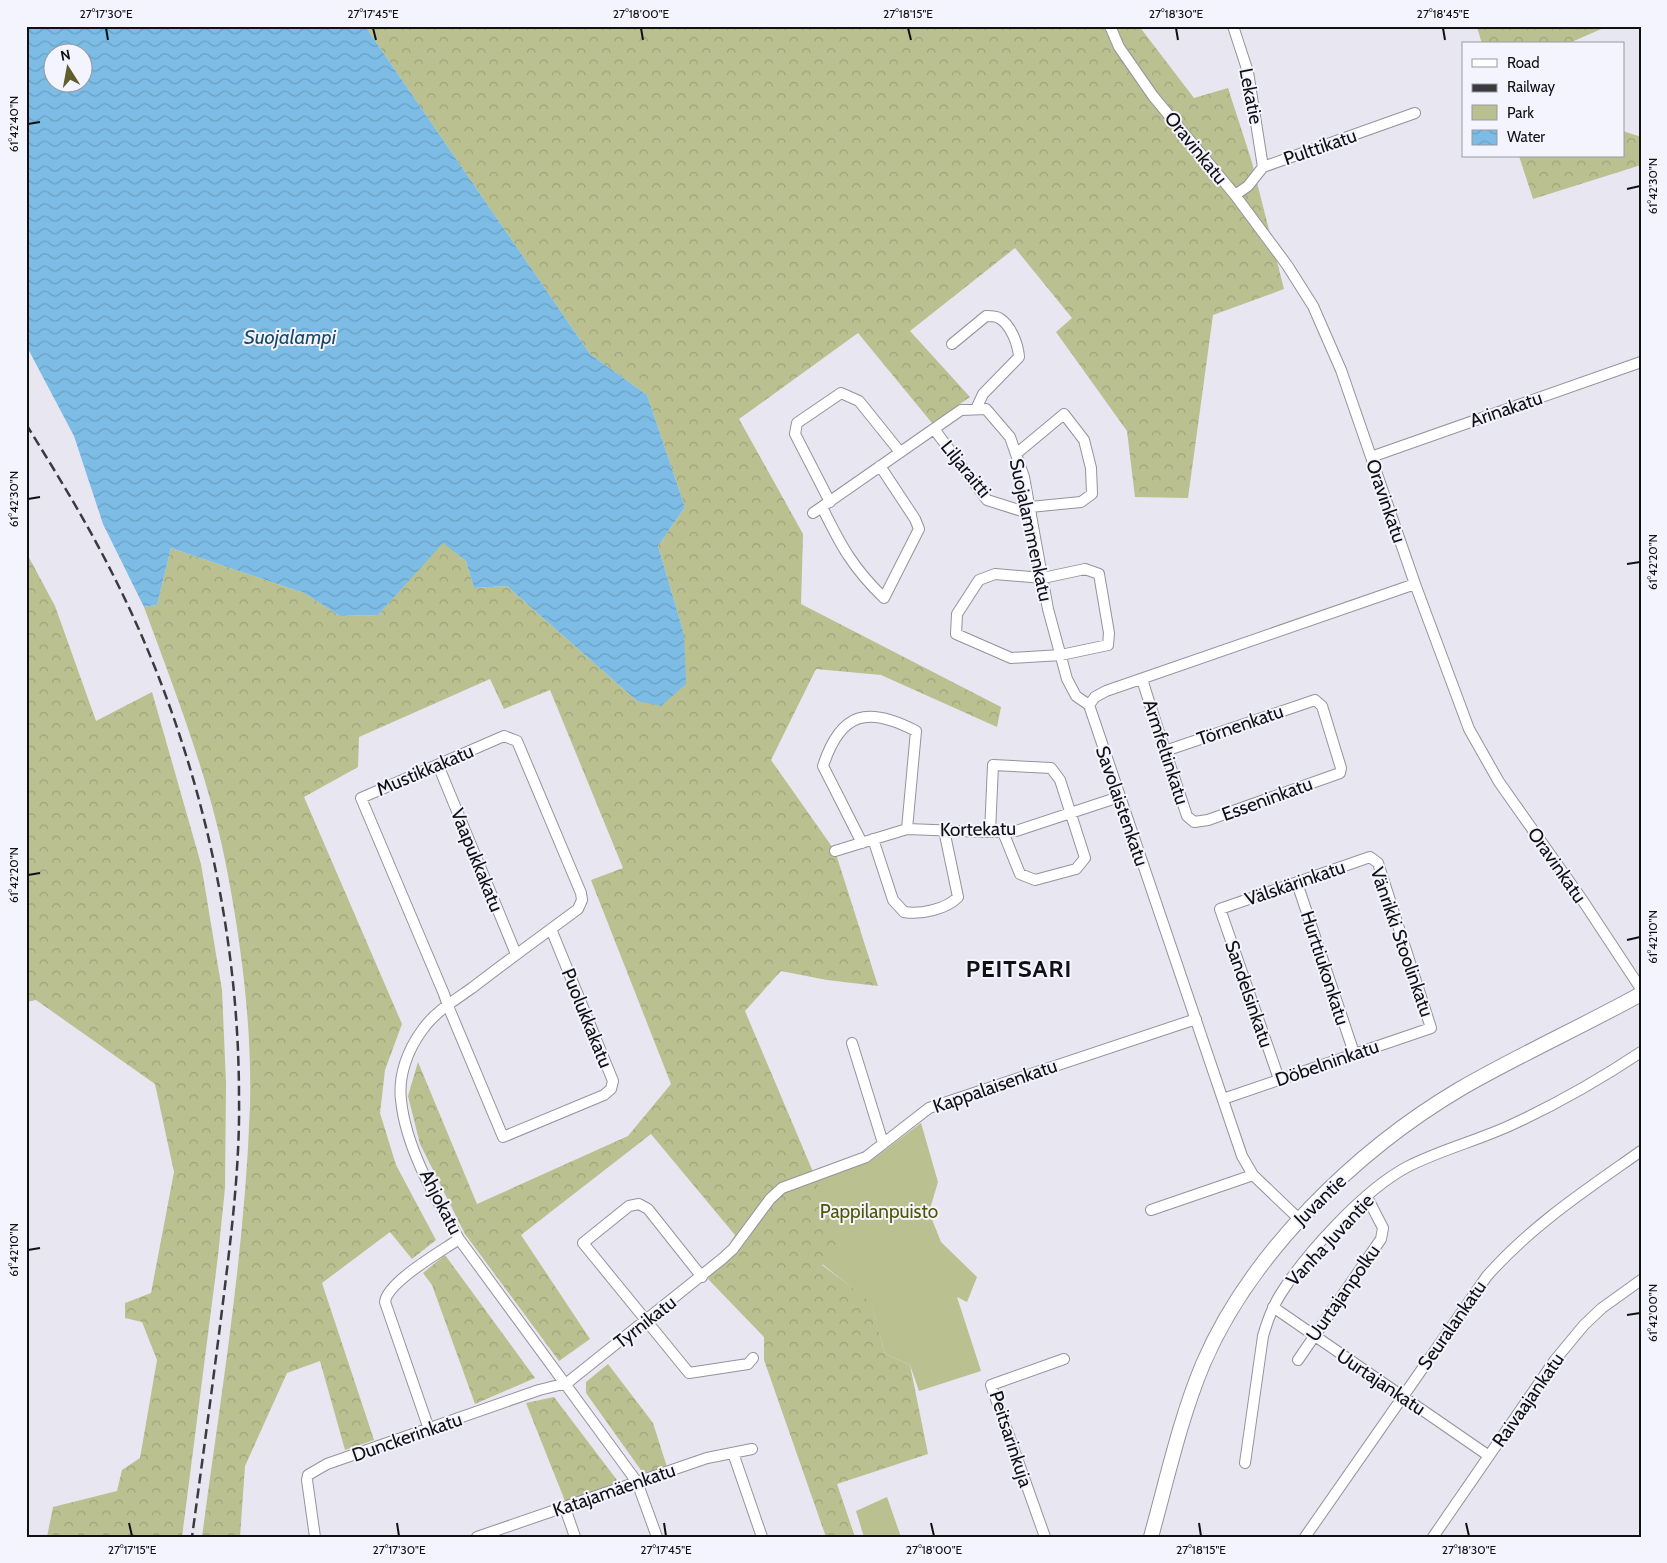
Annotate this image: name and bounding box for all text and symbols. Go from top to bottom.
text: 27°17'30"E [79,6,133,21]
text: 27°17'45"E [347,6,399,21]
text: 27°18'00"E [613,6,670,21]
text: 27°18'15"E [883,6,933,21]
text: 27°18'30"E [1149,6,1204,21]
text: 27°18'45"E [1417,6,1470,21]
north arrow [42,42,92,92]
legend [1462,42,1624,158]
text: N [59,45,72,65]
text: Road [1507,54,1540,72]
street label: Lekatie [1234,66,1268,126]
text: Railway [1507,78,1556,96]
text: 61°42'40"N [6,96,21,152]
text: Park [1507,104,1534,122]
street label: Oravinkatu [1160,107,1232,189]
street label: Pulttikatu [1280,124,1360,170]
text: Water [1507,128,1545,146]
text: 61°42'30"N [1645,158,1660,214]
water label: Suojalampi [244,325,337,349]
street label: Arinakatu [1467,386,1545,432]
street label: Liljaraitti [936,436,996,502]
street label: Suojalammenkatu [1005,456,1057,604]
street label: Oravinkatu [1361,456,1411,546]
text: 61°42'30"N [6,471,21,527]
text: 61°42'20"N [1645,534,1660,590]
street label: Armfeltinkatu [1138,696,1194,808]
street label: Törnenkatu [1194,700,1286,750]
street label: Mustikkakatu [373,739,477,801]
street label: Savolaistenkatu [1091,743,1153,869]
street label: Esseninkatu [1218,772,1316,826]
street label: Vaapukkakatu [446,805,508,915]
street label: Kortekatu [940,817,1016,841]
street label: Oravinkatu [1523,823,1591,907]
text: 61°42'20"N [6,847,21,903]
street label: Välskärinkatu [1242,855,1348,911]
street label: Vänrikki Stoolinkatu [1366,864,1438,1020]
street label: Hurttiukonkatu [1296,908,1354,1028]
text: 61°42'10"N [1645,910,1660,964]
street label: Sandelsinkatu [1220,937,1278,1051]
district label: PEITSARI [966,954,1072,983]
street label: Puolukkakatu [557,965,617,1071]
street label: Döbelninkatu [1272,1035,1382,1091]
street label: Kappalaisenkatu [930,1054,1060,1118]
street label: Ahjokatu [415,1166,467,1238]
street label: Juvantie [1288,1169,1351,1231]
street label: Vanha Juvantie [1281,1189,1379,1291]
park label: Pappilanpuisto [820,1200,938,1223]
text: 61°42'10"N [6,1223,21,1277]
street label: Uurtajanpolku [1301,1240,1385,1346]
street label: Seuralankatu [1413,1276,1491,1374]
text: 61°42'00"N [1645,1284,1660,1342]
street label: Tyrnikatu [609,1291,681,1353]
street label: Uurtajankatu [1332,1344,1430,1420]
street label: Raivaajankatu [1487,1349,1569,1451]
street label: Peitsarinkuja [985,1388,1037,1490]
street label: Dunckerinkatu [349,1407,465,1467]
street label: Katajamäenkatu [550,1458,678,1522]
text: 27°17'15"E [108,1542,157,1557]
text: 27°17'30"E [372,1542,426,1557]
text: 27°17'45"E [640,1542,692,1557]
text: 27°18'00"E [906,1542,963,1557]
text: 27°18'15"E [1176,1542,1226,1557]
text: 27°18'30"E [1442,1542,1497,1557]

